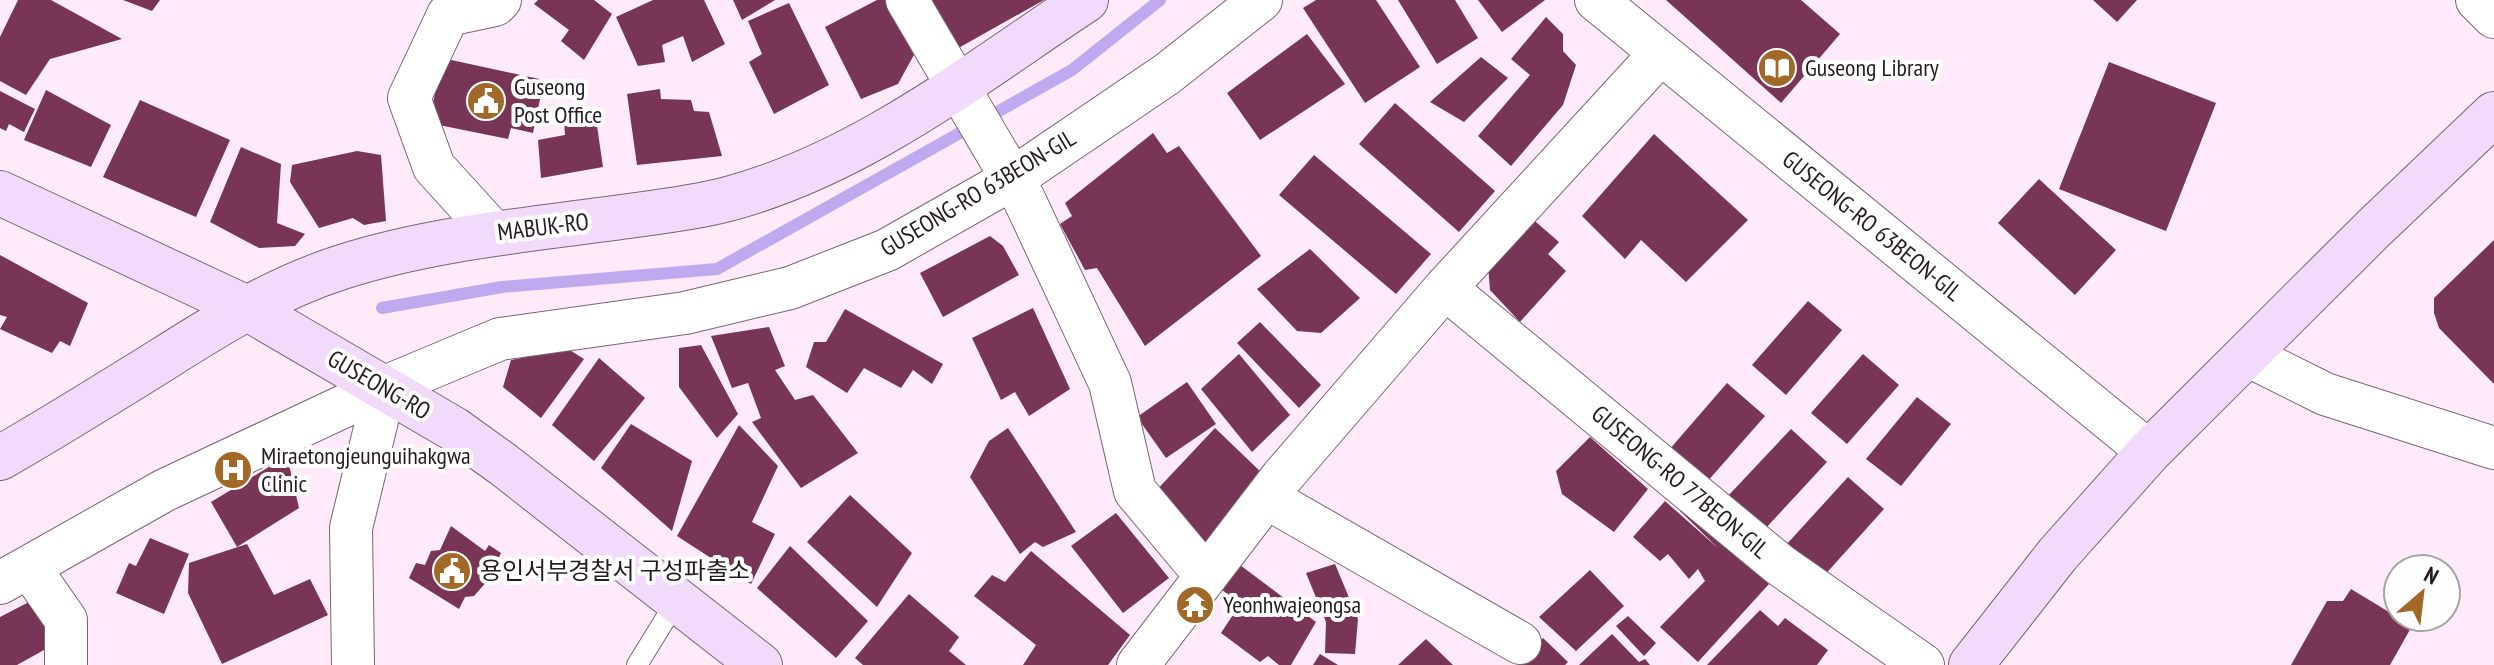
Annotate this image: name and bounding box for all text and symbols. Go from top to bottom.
library icon: Guseong Library [1756,47,1798,89]
place label: Guseong Library [1805,52,1939,83]
place label: Guseong Post Office [514,71,602,130]
public building icon: Guseong Post Office [465,80,507,122]
street label: GUSEONG-RO 63BEON-GIL [874,122,1081,263]
street label: GUSEONG-RO 63BEON-GIL [1776,144,1969,308]
street label: MABUK-RO [496,206,590,247]
street label: GUSEONG-RO [322,343,436,426]
street label: GUSEONG-RO 77BEON-GIL [1585,398,1776,565]
place label: Miraetongjeunguihakgwa Clinic [261,440,471,499]
hospital icon: Miraetongjeunguihakgwa Clinic [212,449,254,491]
public building icon: 용인서부경찰서 구성파출소 [431,550,473,592]
north arrow [2382,553,2462,633]
place label: 용인서부경찰서 구성파출소 [480,555,750,586]
text: N [2420,560,2443,590]
temple icon: Yeonhwajeongsa [1174,584,1216,626]
place label: Yeonhwajeongsa [1223,589,1361,620]

